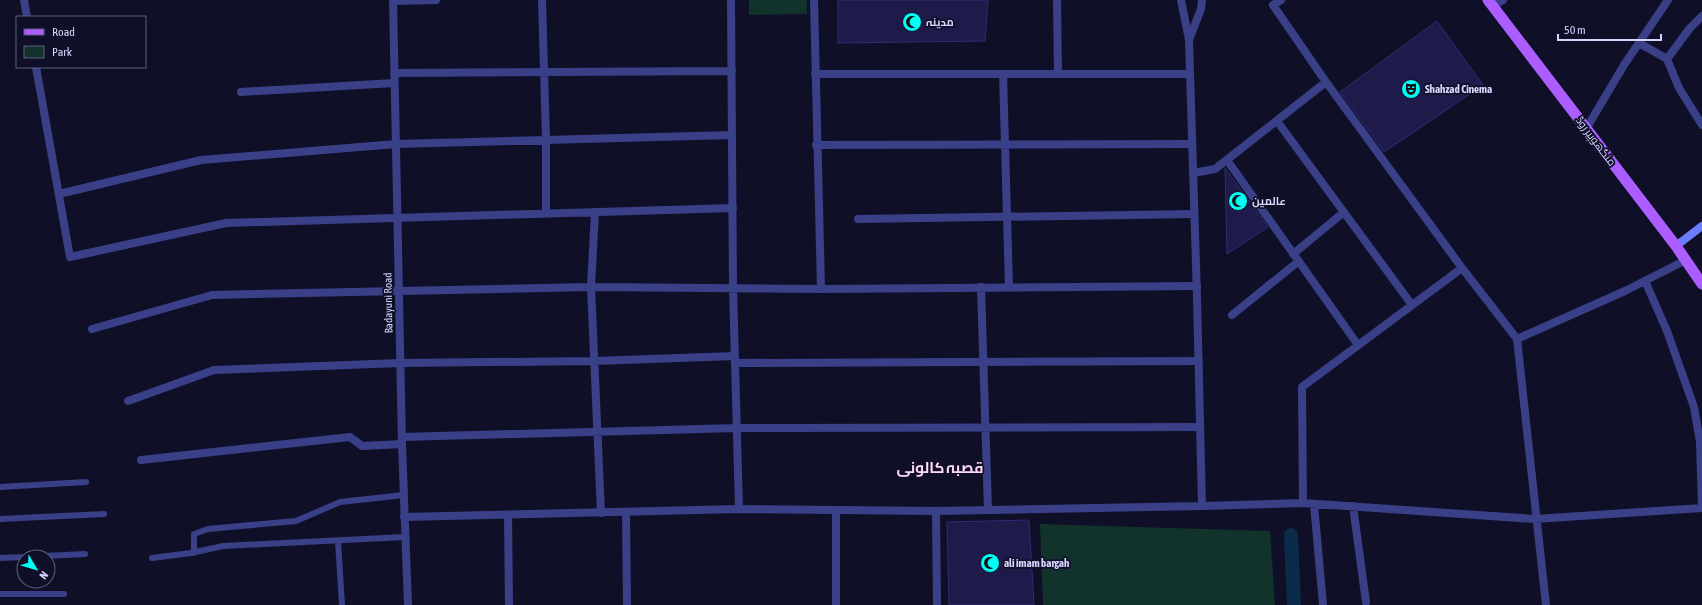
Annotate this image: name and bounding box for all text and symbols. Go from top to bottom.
mosque icon: مدینہ [901,11,923,33]
legend [16,16,146,68]
place label: مدینہ [926,16,954,29]
scale bar [1558,16,1661,42]
text: 50 m [1564,23,1586,37]
text: Road [52,25,75,39]
text: Park [52,45,73,59]
theatre icon: Shahzad Cinema [1400,78,1422,100]
place label: Shahzad Cinema [1425,83,1492,95]
street label: منگھوپیر روڈ [1573,114,1618,169]
mosque icon: عالمین [1227,190,1249,212]
place label: عالمین [1252,195,1286,208]
street label: Badayuni Road [381,272,395,334]
district label: قصبہ کالونی [897,459,983,477]
north arrow [16,549,56,589]
mosque icon: ali imam bargah [979,552,1001,574]
place label: ali imam bargah [1004,557,1069,569]
text: N [37,569,51,581]

